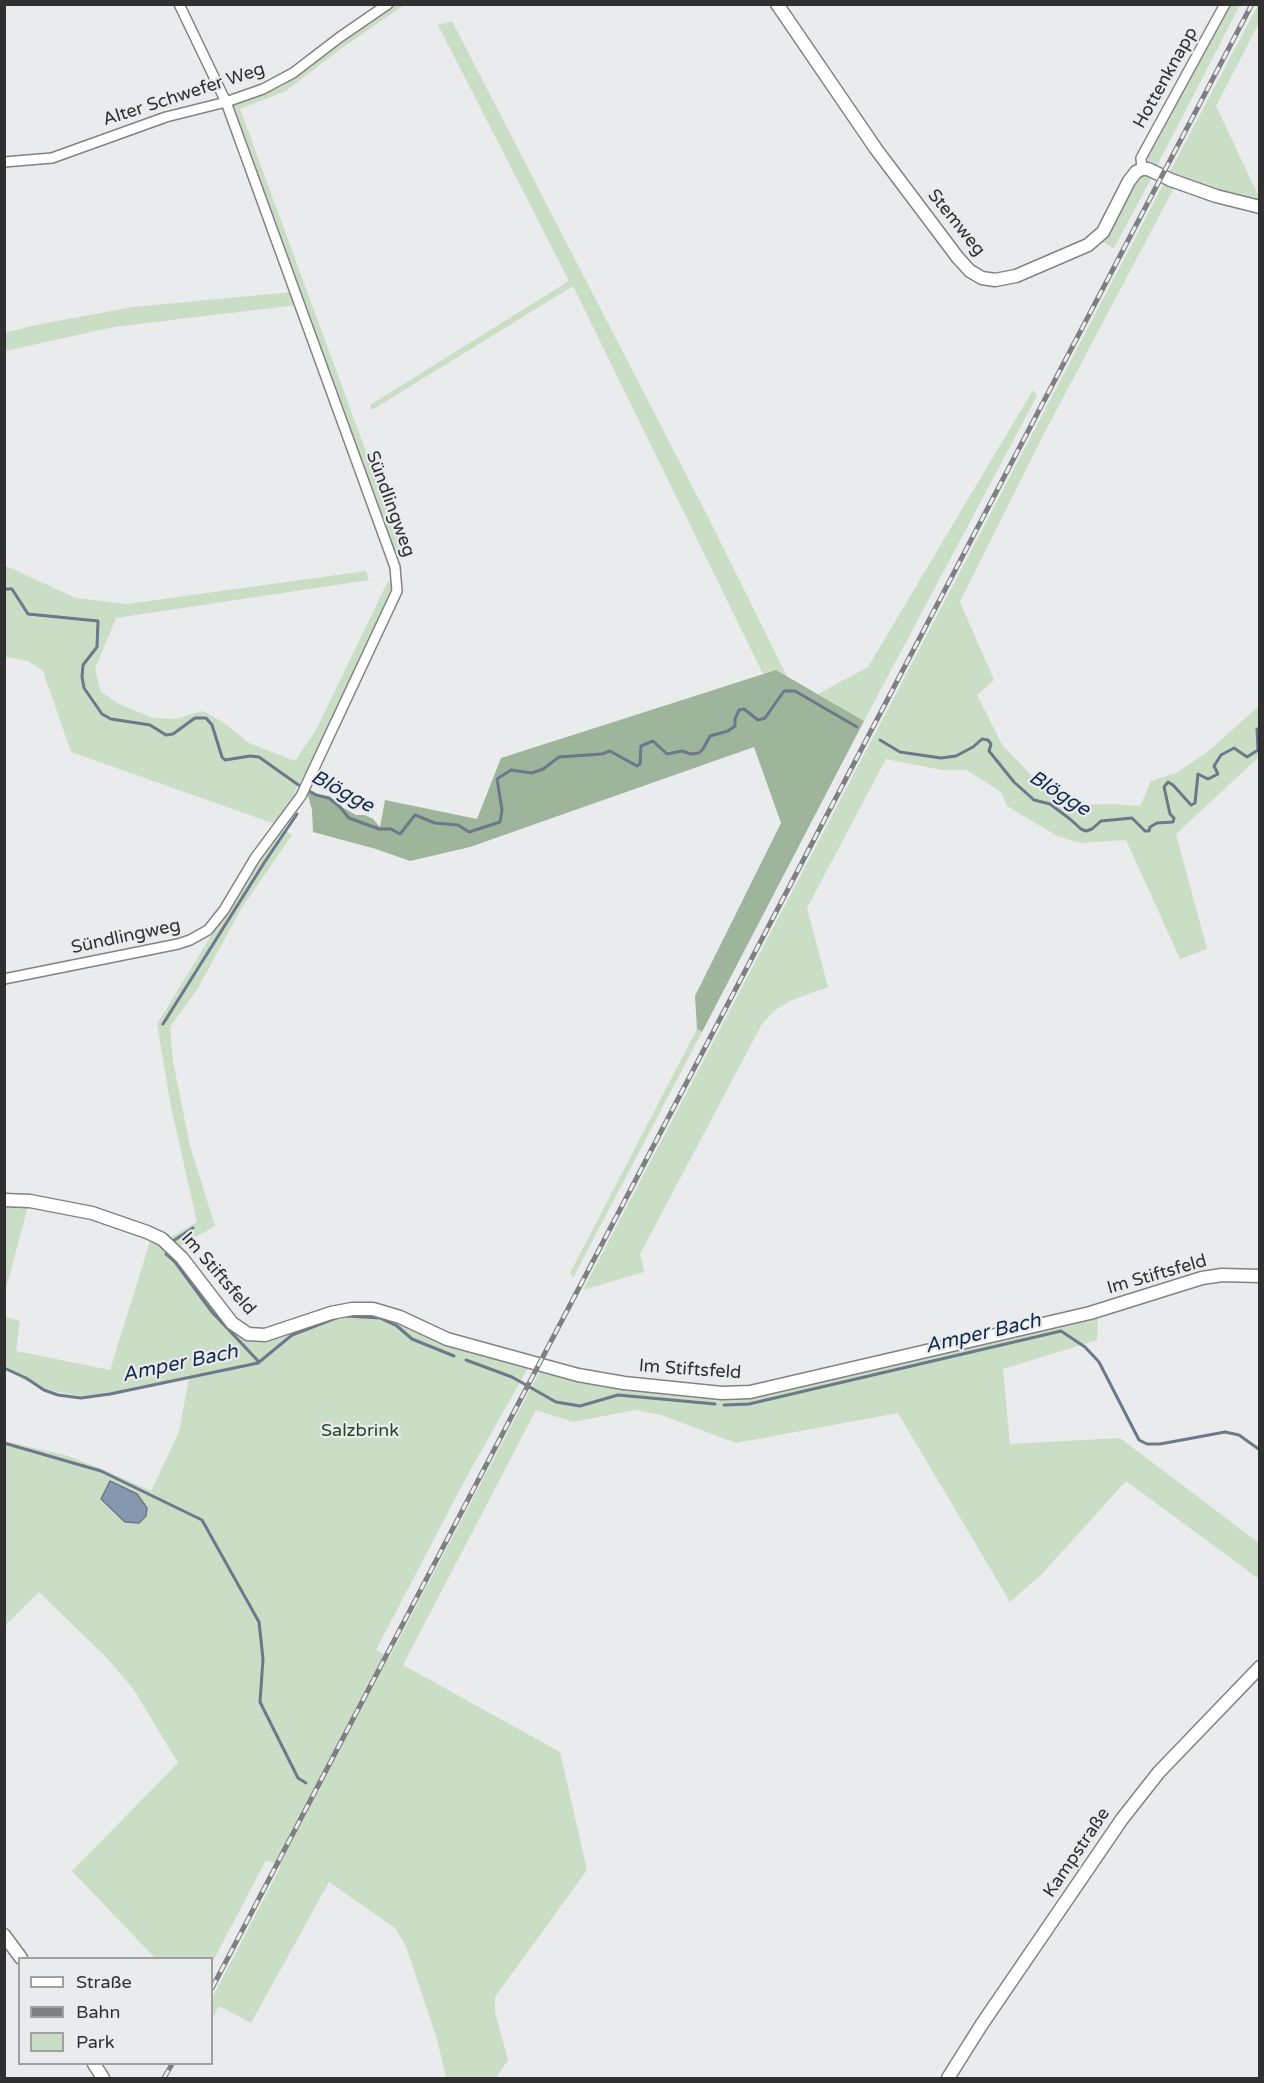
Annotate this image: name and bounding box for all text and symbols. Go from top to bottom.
street label: Hottenknapp [1129,24,1203,132]
street label: Alter Schwefer Weg [100,59,268,131]
street label: Stemweg [923,185,989,261]
street label: Sündlingweg [361,448,419,560]
water label: Blögge [307,766,377,818]
water label: Blögge [1024,766,1094,822]
street label: Sündlingweg [69,915,183,959]
street label: Im Stiftsfeld [176,1228,260,1320]
street label: Im Stiftsfeld [1105,1250,1209,1300]
water label: Amper Bach [923,1309,1043,1359]
water label: Amper Bach [120,1340,240,1388]
street label: Im Stiftsfeld [638,1356,742,1384]
park label: Salzbrink [321,1420,399,1442]
street label: Kampstraße [1039,1804,1115,1902]
legend [18,1957,213,2065]
text: Straße [76,1971,132,1993]
text: Bahn [76,2001,121,2023]
text: Park [76,2031,114,2053]

